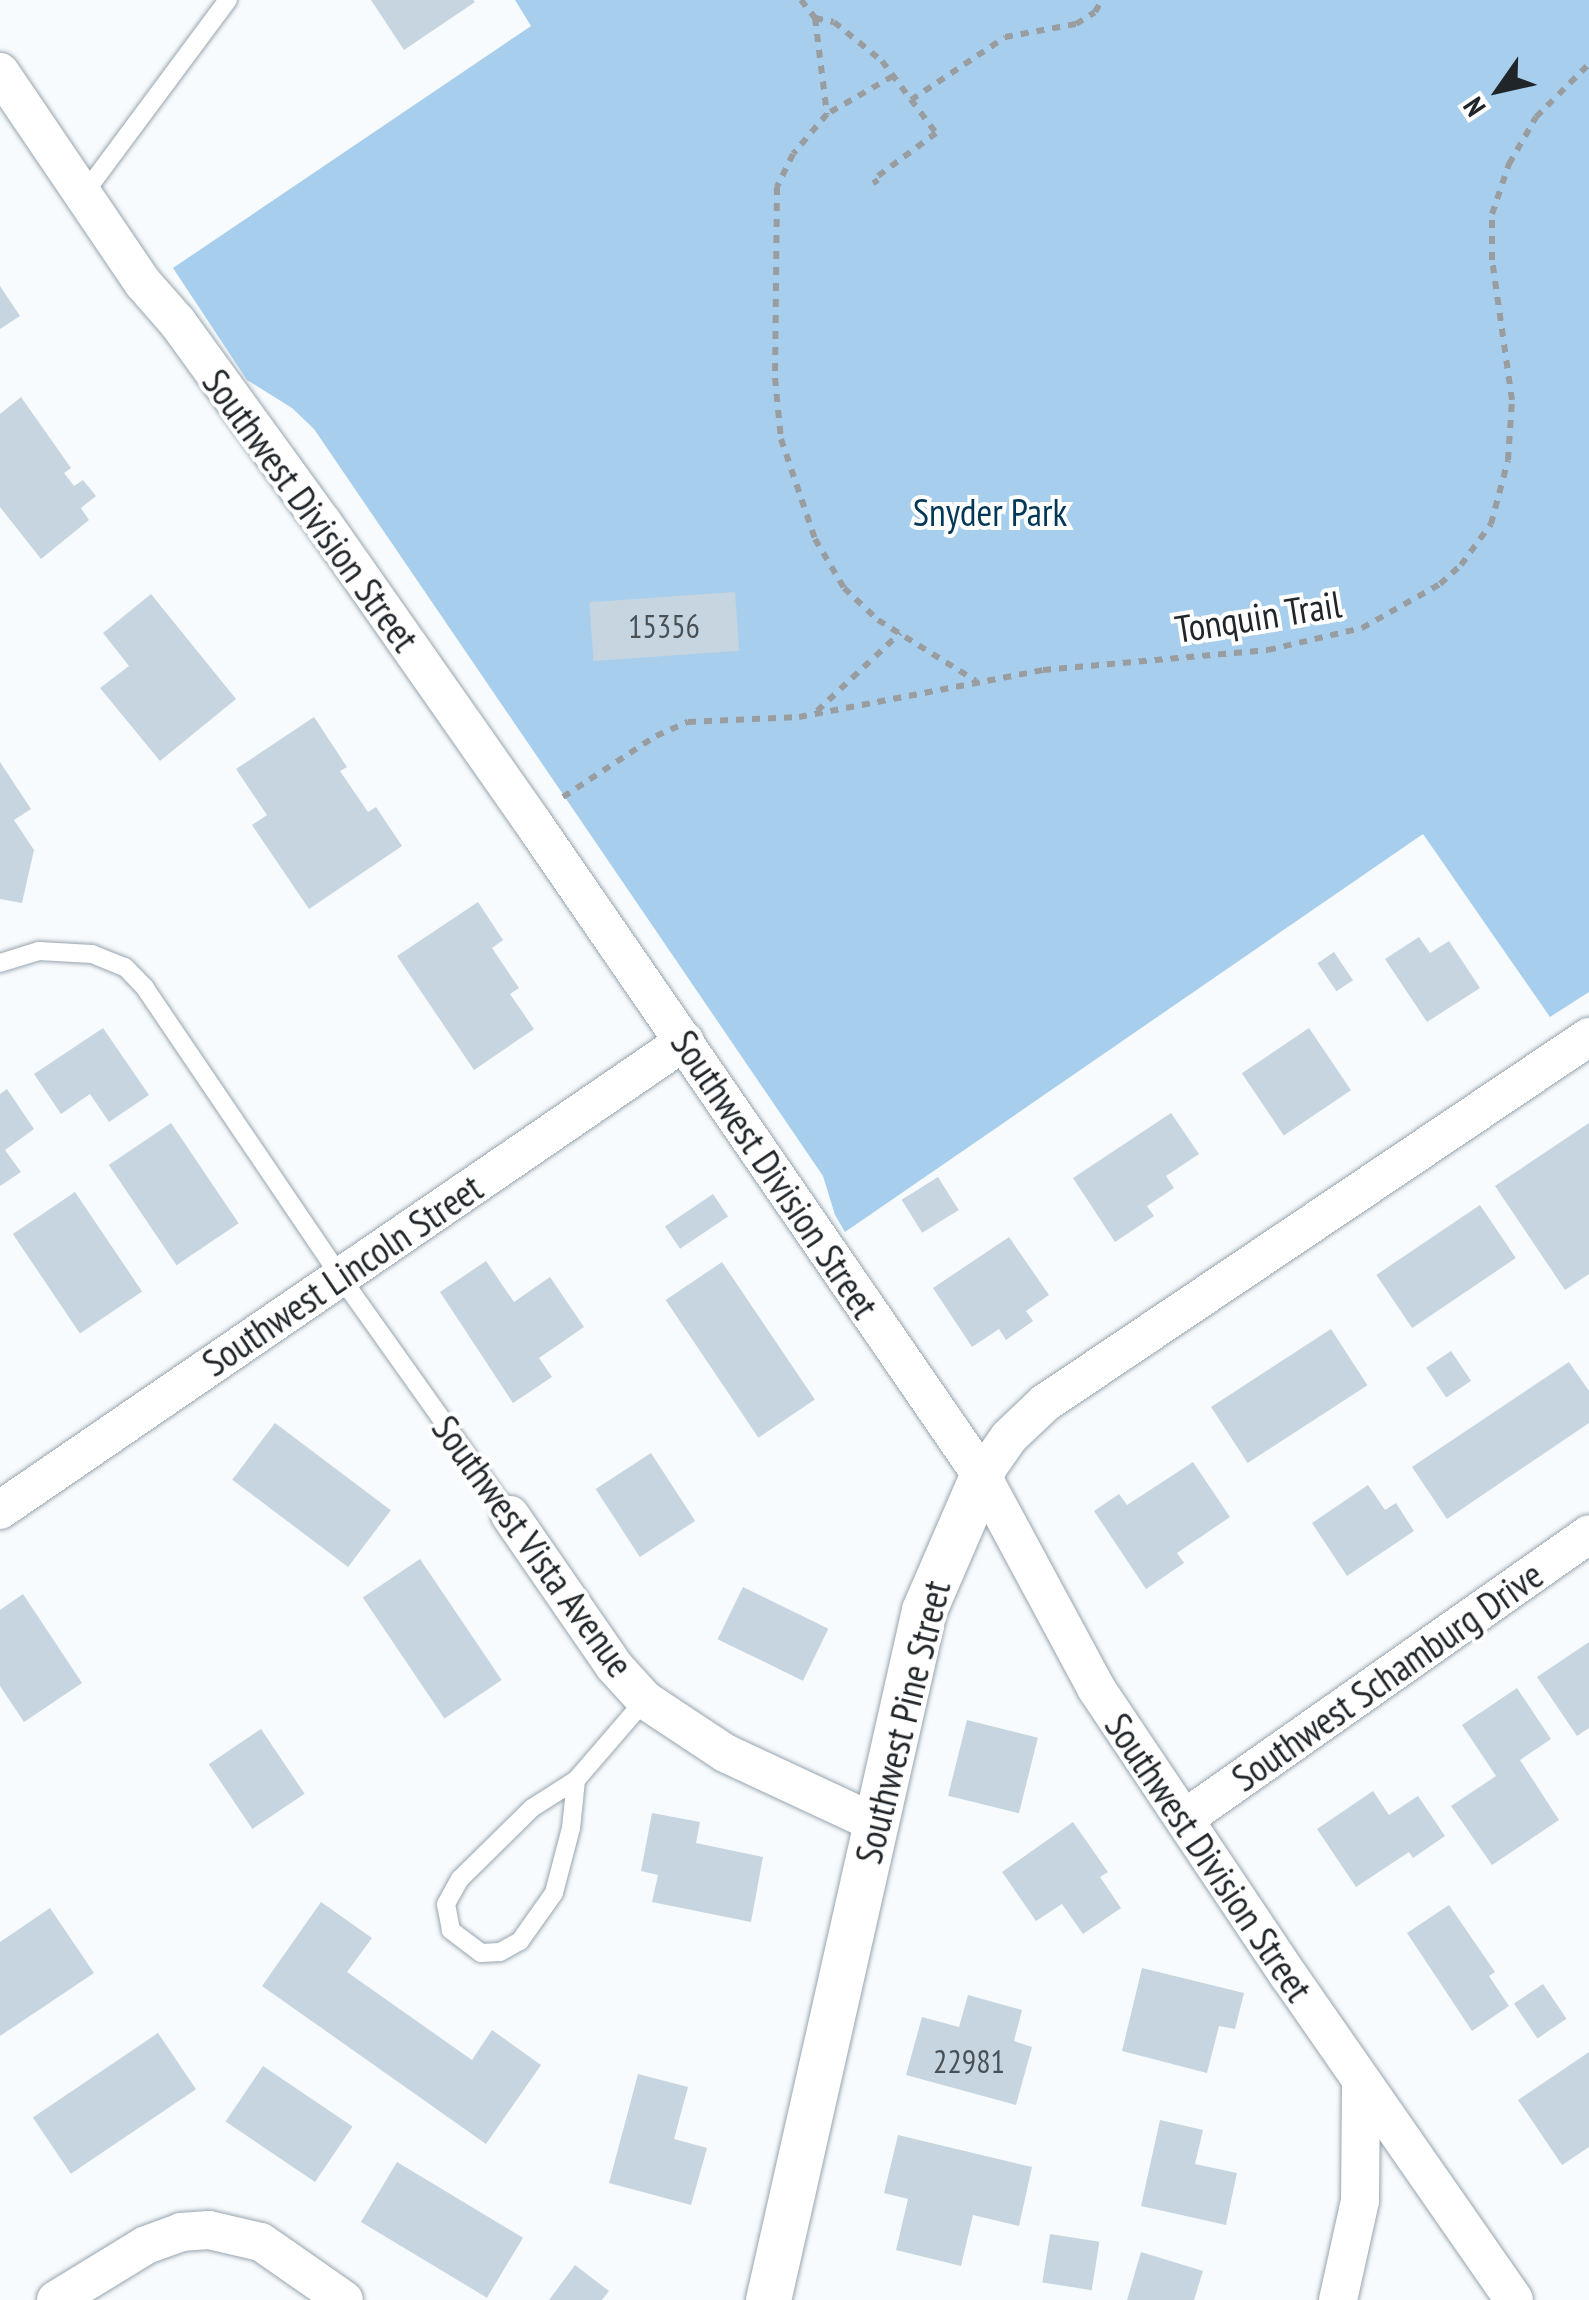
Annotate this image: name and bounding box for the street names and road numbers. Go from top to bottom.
street label: Southwest Division Street [193,360,429,660]
street label: Tonquin Trail [1171,580,1345,652]
street label: Southwest Division Street [662,1021,888,1327]
street label: Southwest Lincoln Street [193,1164,491,1386]
street label: Southwest Vista Avenue [422,1406,644,1686]
street label: Southwest Schamburg Drive [1223,1552,1551,1800]
street label: Southwest Pine Street [845,1576,959,1868]
street label: Southwest Division Street [1096,1704,1322,2010]

